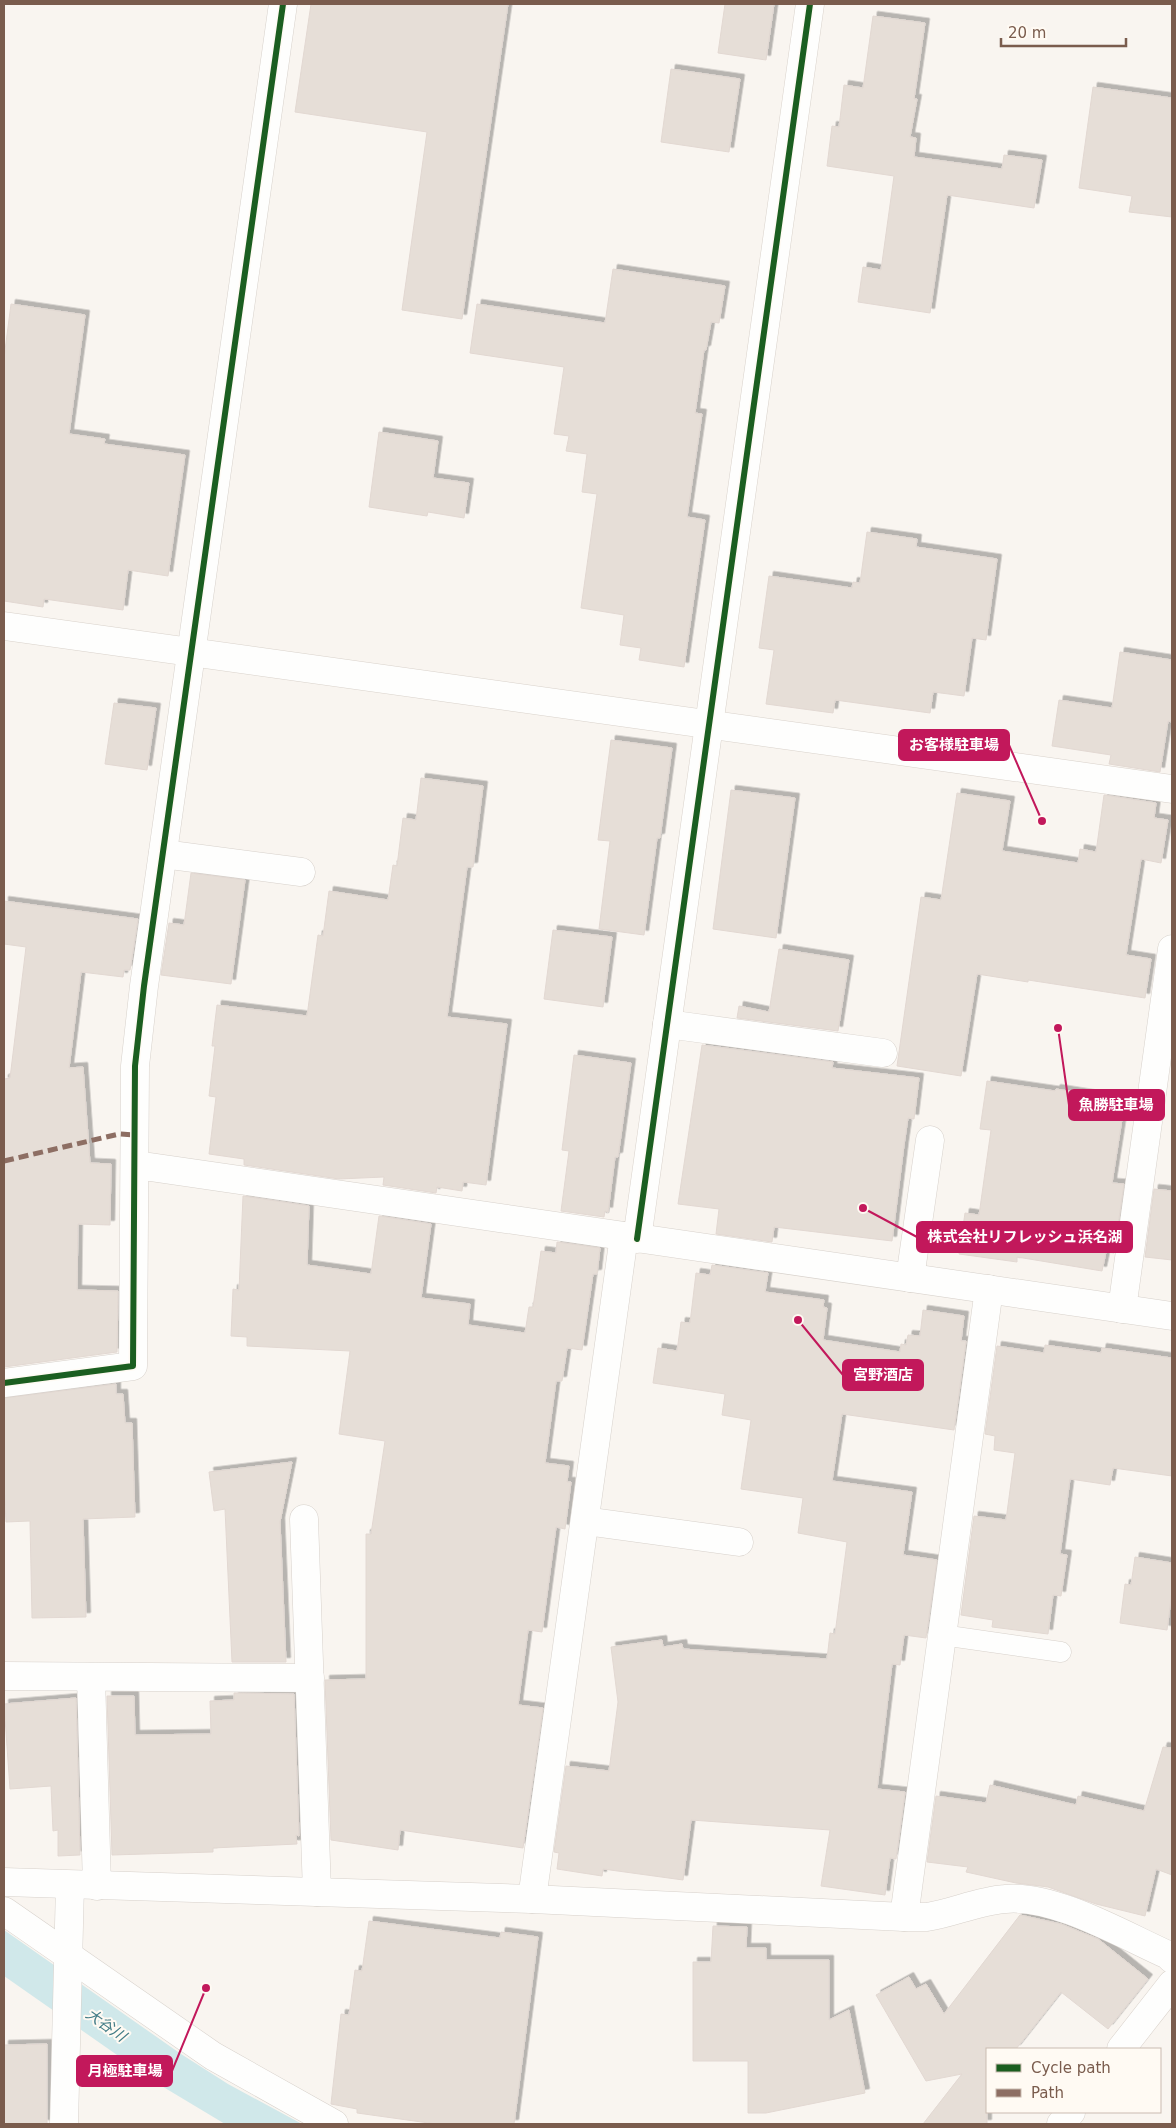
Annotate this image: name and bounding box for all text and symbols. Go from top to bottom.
scale bar [1001,15,1126,47]
text: 20 m [1008,24,1046,42]
callout: お客様駐車場 [899,730,1009,760]
text: お客様駐車場 [909,736,999,754]
callout: 魚勝駐車場 [1069,1090,1164,1120]
text: 魚勝駐車場 [1078,1096,1154,1114]
callout: 株式会社リフレッシュ浜名湖 [917,1222,1132,1252]
text: 株式会社リフレッシュ浜名湖 [927,1228,1123,1246]
callout: 宮野酒店 [843,1360,923,1390]
text: 宮野酒店 [853,1366,913,1384]
water label: 大谷川 [82,2005,131,2046]
legend [986,2048,1161,2113]
callout: 月極駐車場 [77,2056,172,2086]
text: Cycle path [1031,2059,1111,2077]
text: 月極駐車場 [87,2062,163,2080]
text: Path [1031,2084,1064,2102]

